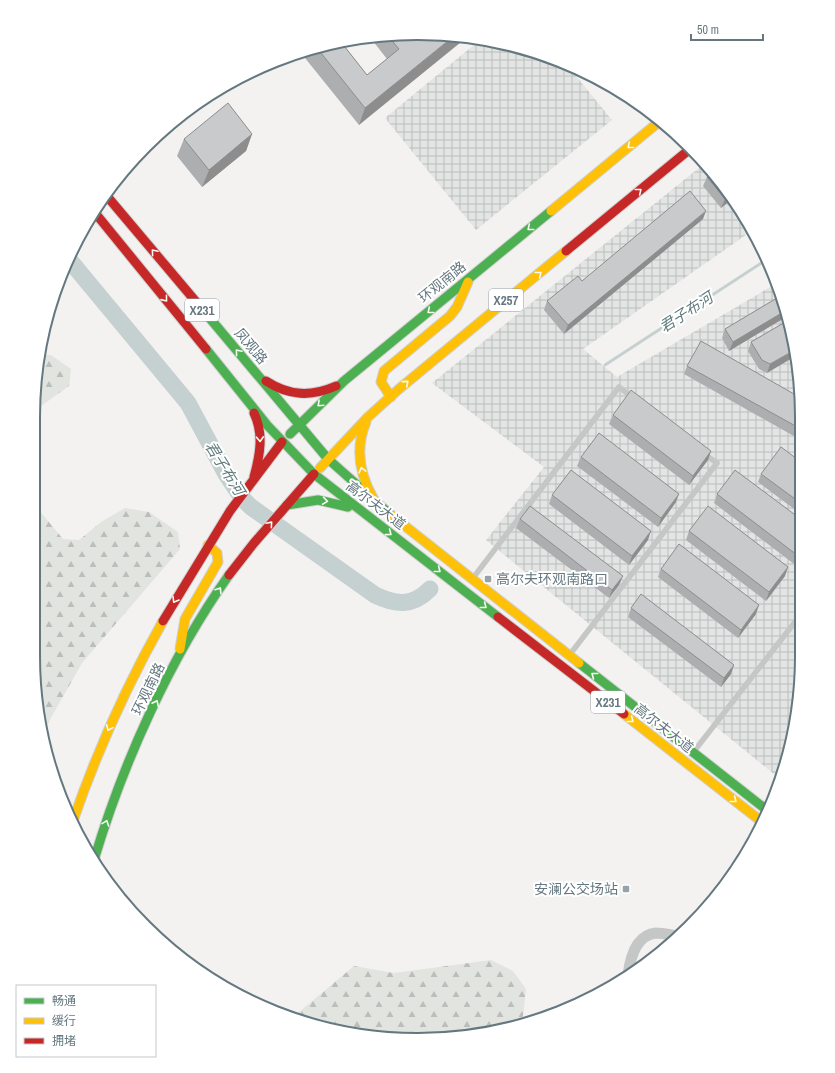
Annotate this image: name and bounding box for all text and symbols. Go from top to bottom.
scale bar [691,16,763,42]
text: 50 m [697,22,719,38]
one-way arrow [628,141,635,148]
one-way arrow [634,189,642,196]
one-way arrow [527,224,534,231]
one-way arrow [152,250,159,257]
street label: 环观南路 [415,257,469,307]
one-way arrow [534,271,541,278]
water label: 君子布河 [655,285,719,337]
road number: X257 [489,289,523,311]
one-way arrow [160,294,167,301]
road number: X231 [185,299,219,321]
one-way arrow [427,306,434,313]
street label: 凤观路 [231,324,271,368]
one-way arrow [235,349,242,357]
one-way arrow [401,381,409,388]
one-way arrow [317,399,325,407]
one-way arrow [256,436,264,442]
water label: 君子布河 [200,437,251,502]
one-way arrow [358,467,366,474]
street label: 高尔夫大道 [343,477,409,533]
one-way arrow [322,496,328,505]
one-way arrow [266,522,273,529]
one-way arrow [384,528,391,535]
one-way arrow [433,565,440,572]
place label: 高尔夫环观南路口 [496,570,608,588]
marker: 高尔夫环观南路口 [483,574,493,584]
one-way arrow [214,587,222,594]
one-way arrow [172,596,179,604]
one-way arrow [480,601,487,608]
street label: 环观南路 [128,660,168,718]
one-way arrow [592,672,599,679]
road number: X231 [591,691,625,713]
street label: 高尔夫大道 [631,699,697,757]
one-way arrow [151,700,159,708]
one-way arrow [627,715,634,722]
one-way arrow [106,724,114,732]
one-way arrow [729,795,736,802]
one-way arrow [101,820,109,827]
place label: 安澜公交场站 [534,880,618,898]
marker: 安澜公交场站 [621,884,631,894]
legend [16,985,156,1057]
text: 畅通 [52,993,76,1009]
text: 缓行 [52,1013,76,1029]
text: 拥堵 [52,1033,76,1049]

